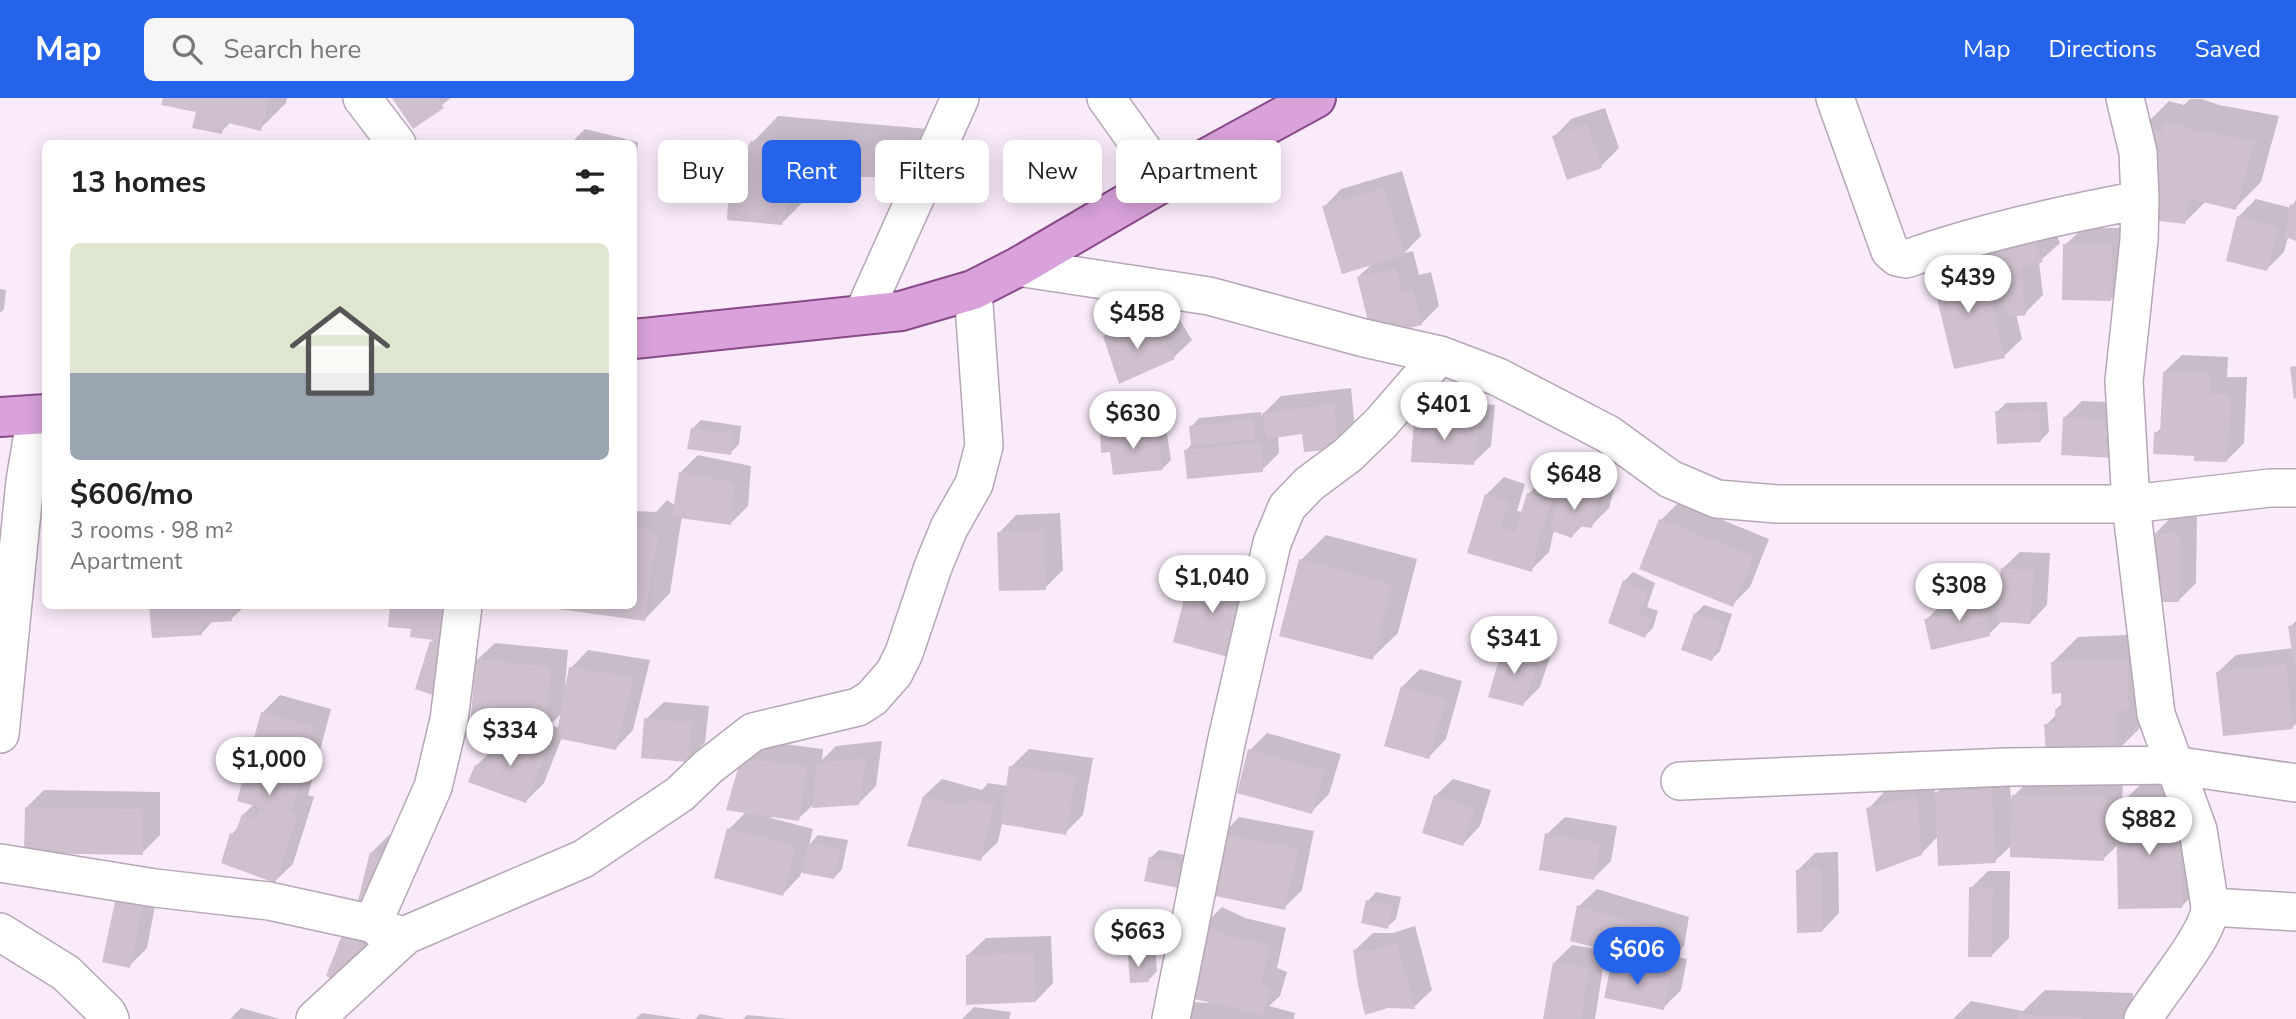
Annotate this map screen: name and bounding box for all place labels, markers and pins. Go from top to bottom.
pin: $439 [1927,256,2009,315]
pin: $458 [1096,292,1178,351]
pin: $401 [1403,382,1485,442]
pin: $630 [1092,392,1174,451]
pin: $648 [1533,452,1615,512]
pin: $1,040 [1155,556,1269,615]
pin: $308 [1918,564,2000,623]
pin: $341 [1473,616,1555,676]
pin: $334 [469,708,551,768]
pin: $1,000 [212,738,326,797]
pin: $882 [2108,798,2190,857]
pin: $663 [1097,910,1179,969]
pin: $606 [1596,928,1678,987]

